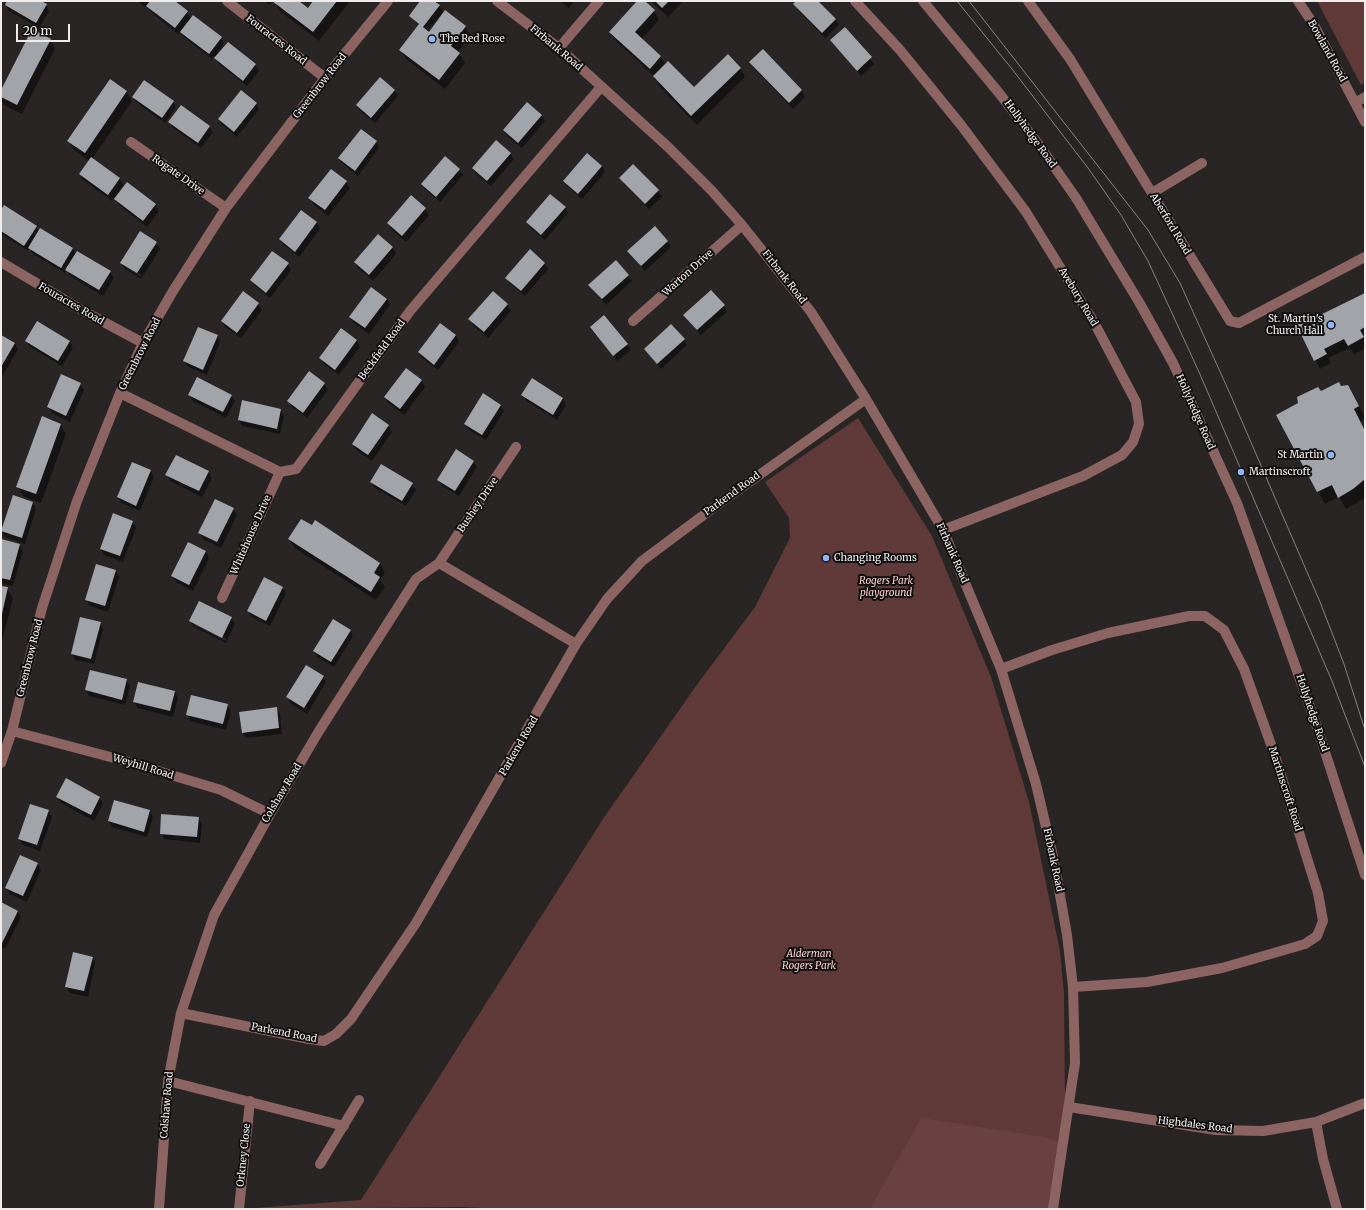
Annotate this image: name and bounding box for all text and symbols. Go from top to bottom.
street label: Fouracres Road [243,13,309,67]
scale bar [18,16,72,42]
street label: Bowland Road [1305,18,1349,84]
text: 20 m [23,23,52,38]
street label: Firbank Road [527,23,585,73]
place label: The Red Rose [440,33,505,45]
marker: The Red Rose [427,34,437,44]
street label: Greenbrow Road [291,51,349,121]
street label: Hollyhedge Road [1001,98,1059,170]
street label: Rogate Drive [149,152,207,198]
street label: Aberford Road [1147,191,1193,257]
street label: Warton Drive [660,247,716,299]
street label: Firbank Road [759,248,809,306]
street label: Avebury Road [1056,265,1100,329]
street label: Fouracres Road [36,280,106,328]
place label: St. Martin's Church Hall [1266,313,1323,336]
street label: Greenbrow Road [117,316,163,392]
street label: Beckfield Road [356,317,408,383]
marker: St. Martin's Church Hall [1326,320,1336,330]
street label: Hollyhedge Road [1173,373,1217,451]
place label: St Martin [1277,449,1323,461]
marker: St Martin [1326,450,1336,460]
place label: Martinscroft [1249,466,1310,478]
marker: Martinscroft [1236,467,1246,477]
street label: Parkend Road [702,470,762,518]
street label: Bushey Drive [455,475,501,535]
street label: Whitehouse Drive [228,493,274,577]
street label: Firbank Road [933,521,971,585]
place label: Changing Rooms [834,552,917,564]
marker: Changing Rooms [821,553,831,563]
park label: Rogers Park playground [859,575,913,598]
street label: Greenbrow Road [15,618,45,698]
street label: Hollyhedge Road [1293,673,1331,753]
street label: Parkend Road [497,714,541,778]
street label: Martinscroft Road [1266,745,1304,833]
street label: Weyhill Road [111,752,175,782]
street label: Colshaw Road [260,761,304,825]
street label: Firbank Road [1040,827,1066,893]
park label: Alderman Rogers Park [782,948,836,972]
street label: Parkend Road [250,1021,318,1045]
street label: Colshaw Road [158,1071,176,1139]
street label: Highdales Road [1157,1114,1233,1136]
street label: Orkney Close [235,1123,253,1187]

